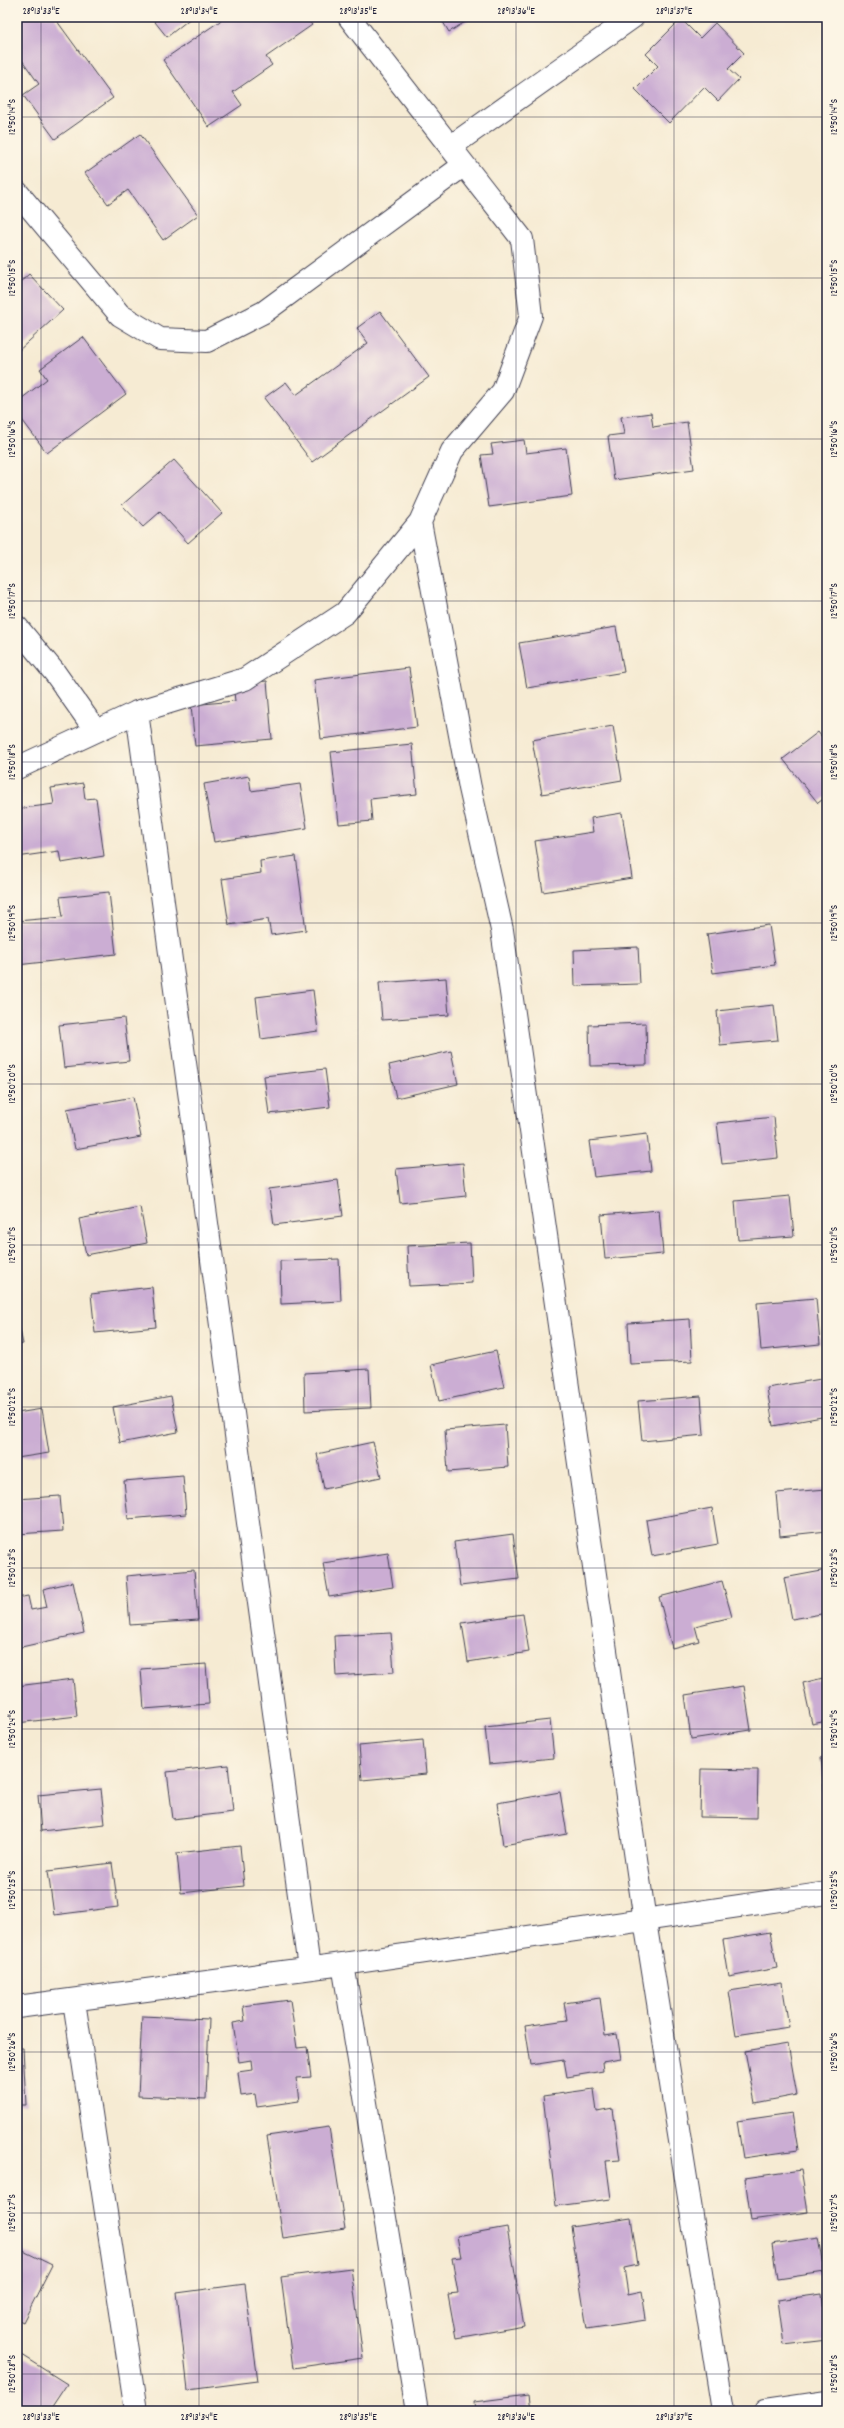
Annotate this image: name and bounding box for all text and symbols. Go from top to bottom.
text: 28°13'33"E [22,5,60,19]
text: 28°13'34"E [181,5,218,19]
text: 28°13'35"E [339,5,377,19]
text: 28°13'36"E [497,5,535,19]
text: 28°13'37"E [656,5,693,19]
text: 12°50'14"S [6,99,20,135]
text: 12°50'14"S [828,99,842,135]
text: 12°50'15"S [6,260,20,296]
text: 12°50'15"S [828,260,842,296]
text: 12°50'16"S [6,421,20,457]
text: 12°50'16"S [828,421,842,457]
text: 12°50'17"S [6,583,20,619]
text: 12°50'17"S [828,583,842,619]
text: 12°50'18"S [6,744,20,780]
text: 12°50'18"S [828,744,842,780]
text: 12°50'19"S [6,905,20,941]
text: 12°50'19"S [828,905,842,941]
text: 12°50'20"S [6,1064,20,1104]
text: 12°50'20"S [828,1064,842,1104]
text: 12°50'21"S [6,1227,20,1263]
text: 12°50'21"S [828,1227,842,1263]
text: 12°50'22"S [6,1388,20,1426]
text: 12°50'22"S [828,1388,842,1426]
text: 12°50'23"S [6,1549,20,1587]
text: 12°50'23"S [828,1549,842,1587]
text: 12°50'24"S [6,1710,20,1748]
text: 12°50'24"S [828,1710,842,1748]
text: 12°50'25"S [6,1871,20,1909]
text: 12°50'25"S [828,1871,842,1909]
text: 12°50'26"S [6,2032,20,2072]
text: 12°50'26"S [828,2032,842,2072]
text: 12°50'27"S [6,2194,20,2232]
text: 12°50'27"S [828,2194,842,2232]
text: 12°50'28"S [6,2355,20,2393]
text: 12°50'28"S [828,2355,842,2393]
text: 28°13'33"E [22,2411,60,2425]
text: 28°13'34"E [181,2411,218,2425]
text: 28°13'35"E [339,2411,377,2425]
text: 28°13'36"E [497,2411,535,2425]
text: 28°13'37"E [656,2411,693,2425]

